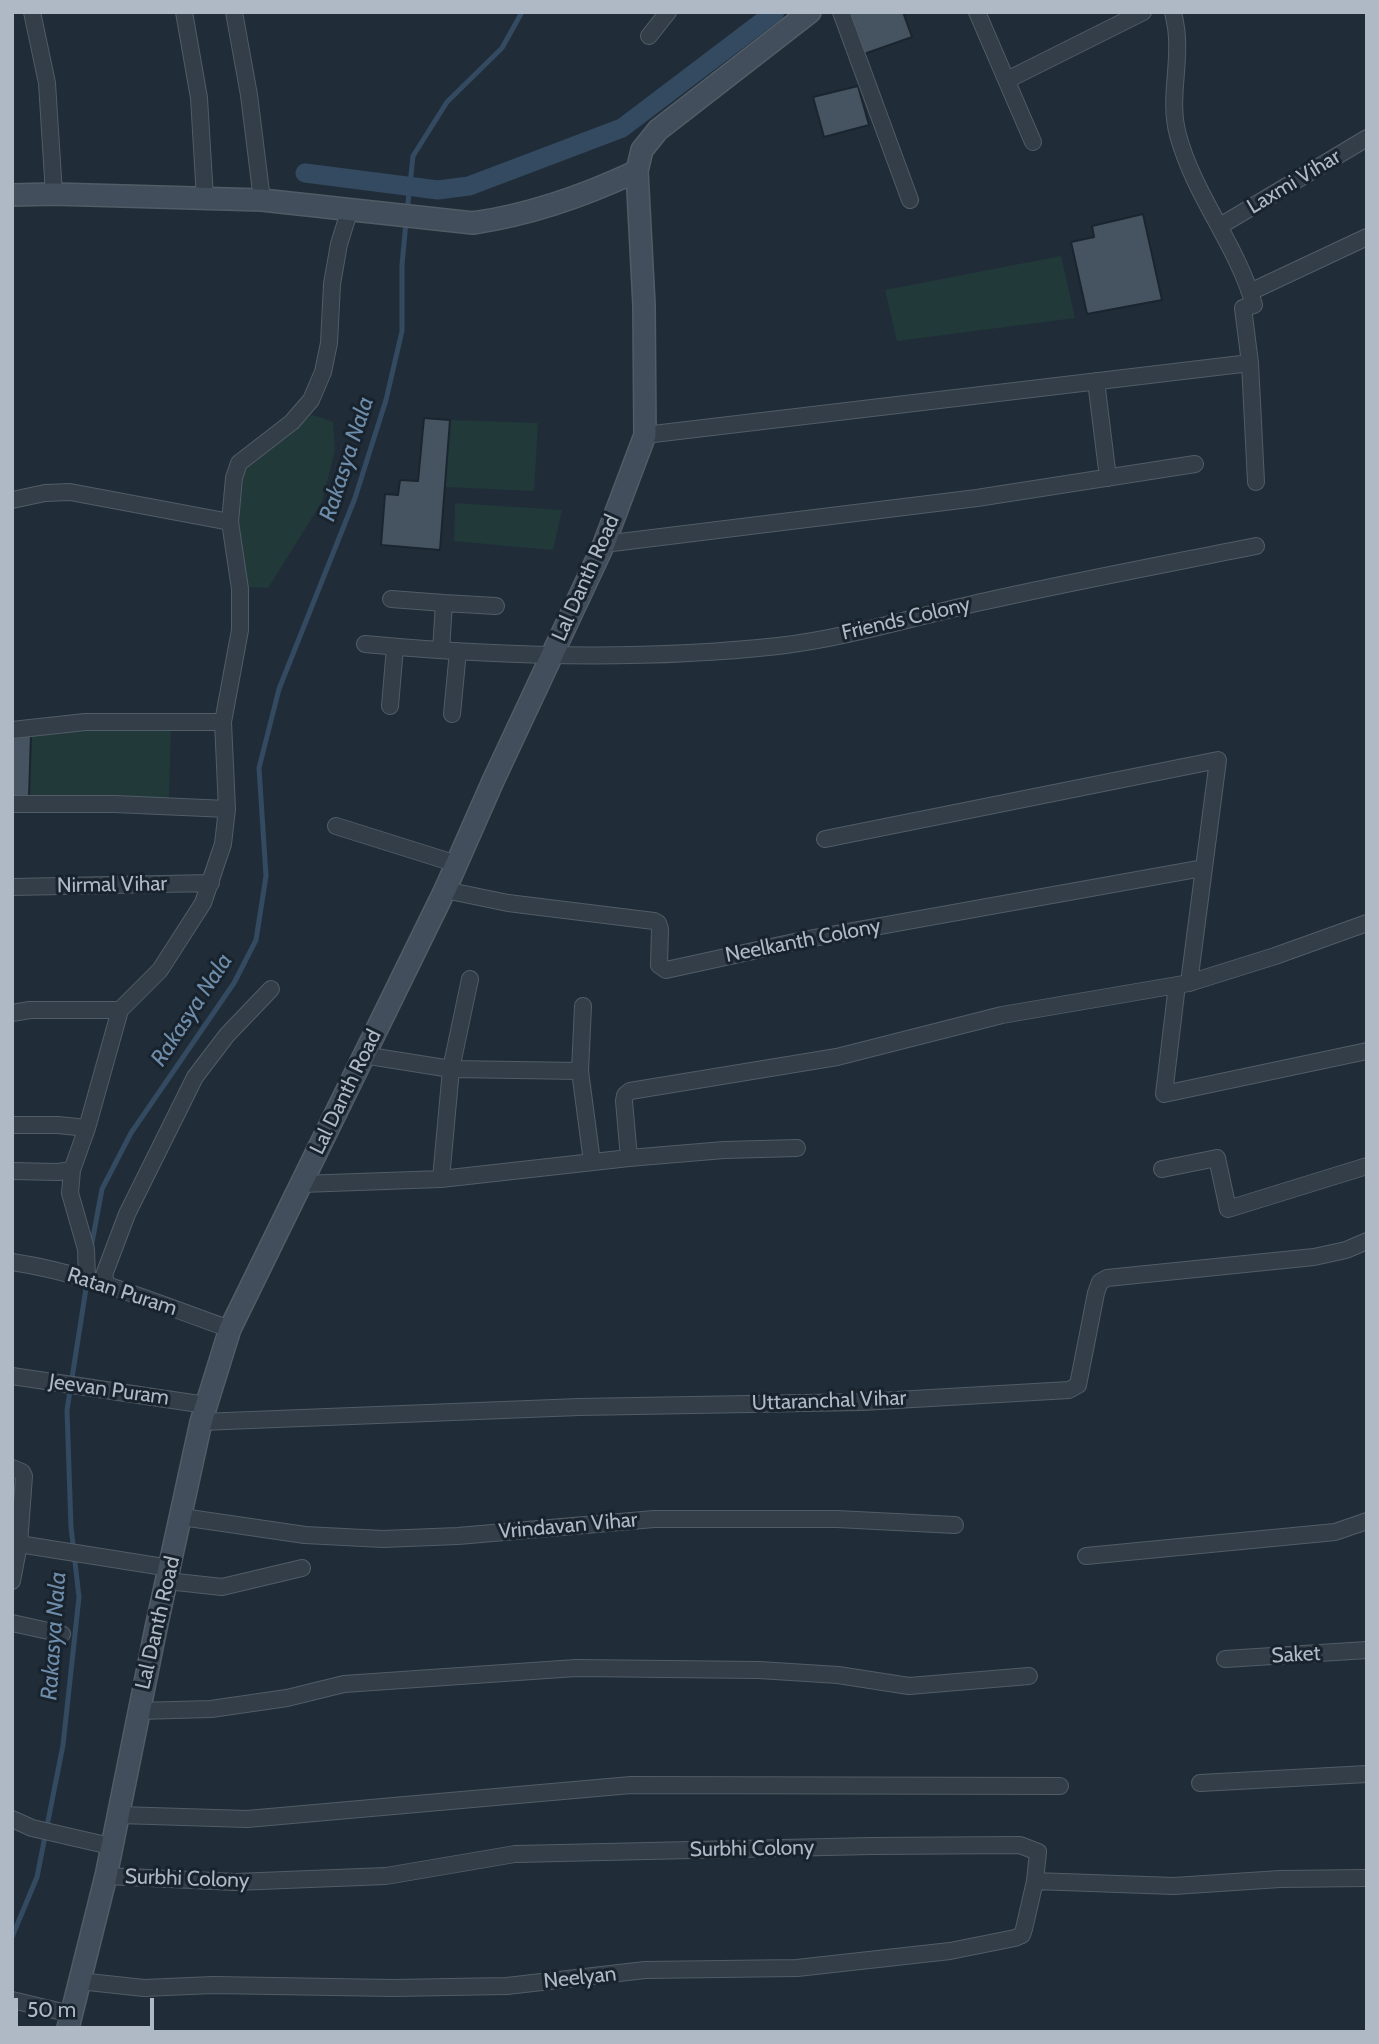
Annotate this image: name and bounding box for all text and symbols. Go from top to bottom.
street label: Laxmi Vihar [1243,144,1345,220]
water label: Rakasya Nala [314,393,380,525]
street label: Lal Danth Road [547,511,625,645]
street label: Friends Colony [839,592,973,646]
street label: Nirmal Vihar [57,871,167,899]
street label: Neelkanth Colony [723,914,883,968]
water label: Rakasya Nala [145,948,239,1072]
street label: Lal Danth Road [305,1025,387,1159]
street label: Ratan Puram [64,1262,180,1322]
street label: Jeevan Puram [47,1369,171,1411]
street label: Uttaranchal Vihar [751,1386,907,1416]
street label: Vrindavan Vihar [498,1507,638,1545]
street label: Lal Danth Road [130,1554,186,1692]
water label: Rakasya Nala [36,1571,72,1701]
street label: Saket [1271,1641,1321,1669]
street label: Surbhi Colony [689,1835,815,1863]
street label: Surbhi Colony [124,1864,250,1894]
street label: Neelyan [542,1962,618,1994]
scale bar [18,1984,158,2028]
text: 50 m [27,1997,76,2022]

